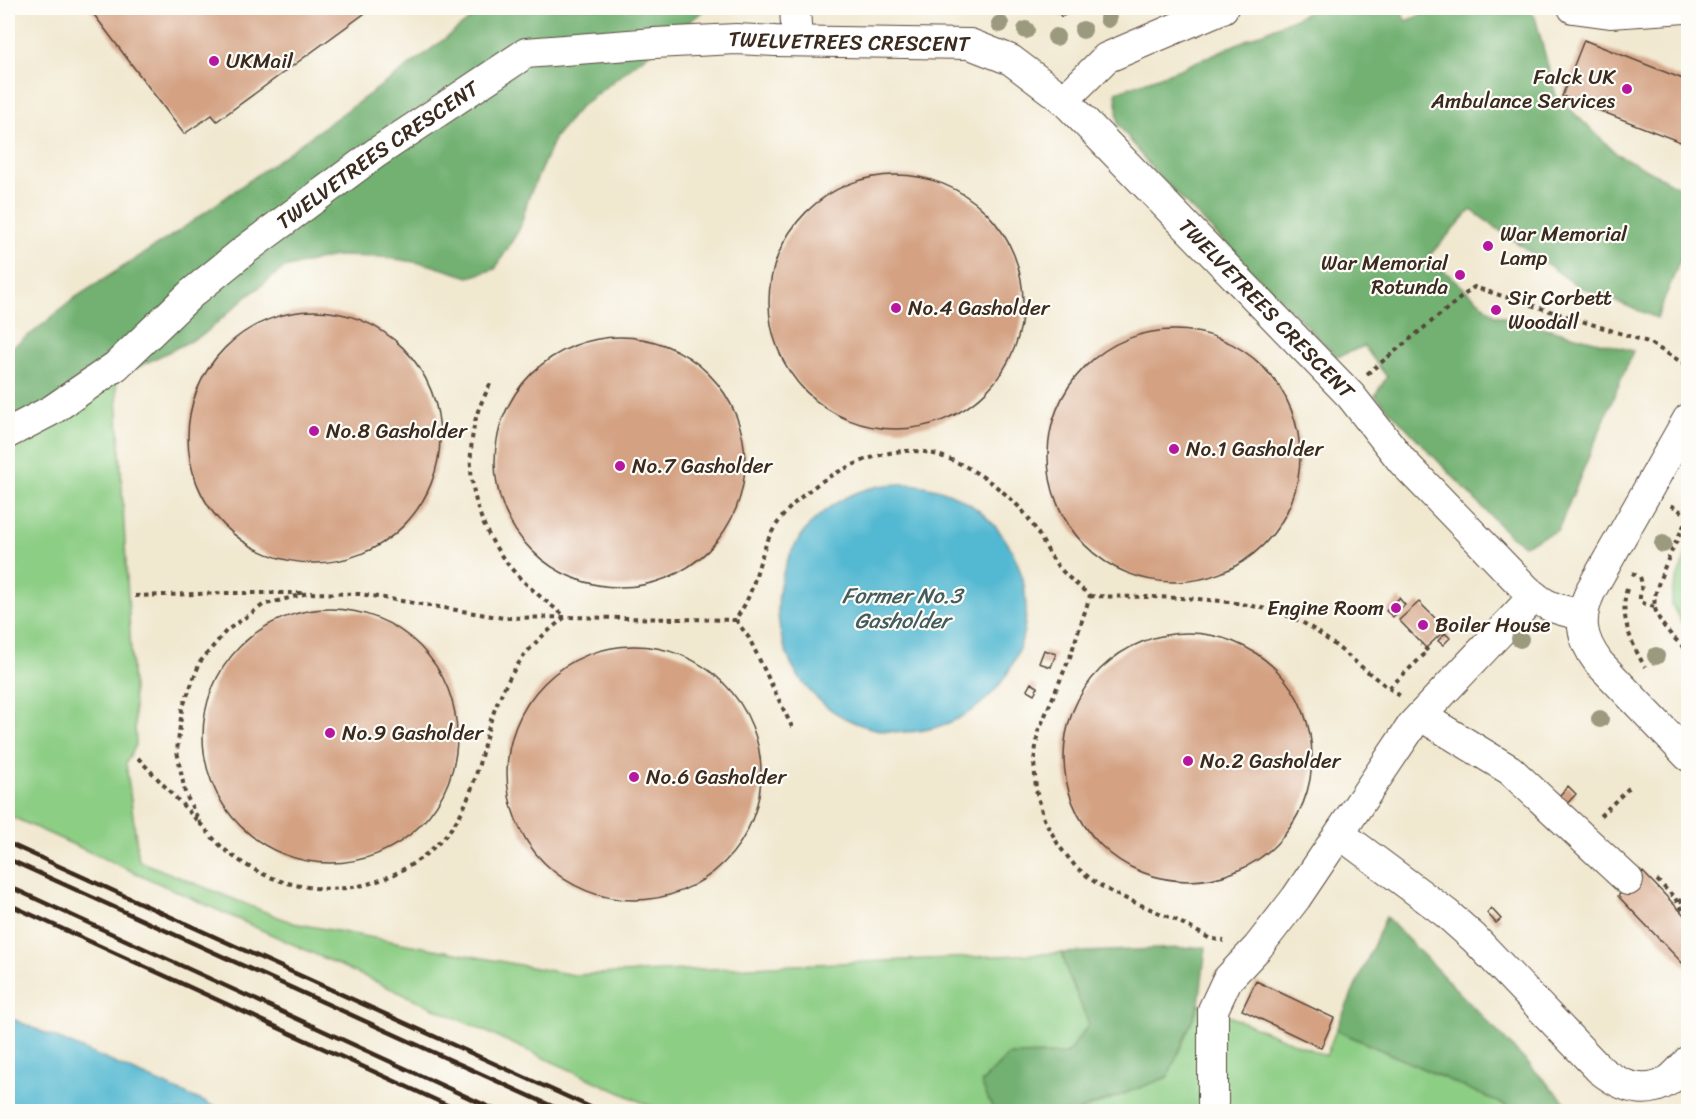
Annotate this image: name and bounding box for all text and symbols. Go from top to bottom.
street label: TWELVETREES CRESCENT [728,20,971,63]
place label: UKMail [226,42,294,80]
marker: UKMail [207,54,221,68]
place label: Falck UK Ambulance Services [1430,58,1616,120]
street label: TWELVETREES CRESCENT [268,70,488,240]
marker: Falck UK Ambulance Services [1620,82,1634,96]
street label: TWELVETREES CRESCENT [1169,209,1365,409]
place label: War Memorial Lamp [1500,215,1628,277]
marker: War Memorial Lamp [1481,239,1495,253]
place label: War Memorial Rotunda [1321,244,1449,306]
marker: War Memorial Rotunda [1453,268,1467,282]
place label: Sir Corbett Woodall [1508,279,1612,341]
place label: No.4 Gasholder [908,289,1051,327]
marker: No.4 Gasholder [889,301,903,315]
marker: Sir Corbett Woodall [1489,303,1503,317]
place label: No.8 Gasholder [326,412,468,450]
marker: No.8 Gasholder [307,424,321,438]
place label: No.1 Gasholder [1186,430,1325,468]
marker: No.1 Gasholder [1167,442,1181,456]
place label: No.7 Gasholder [632,447,774,485]
marker: No.7 Gasholder [613,459,627,473]
water label: Former No.3 Gasholder [842,576,965,640]
place label: Engine Room [1267,589,1384,627]
marker: Engine Room [1389,601,1403,615]
place label: Boiler House [1435,606,1550,644]
marker: Boiler House [1416,618,1430,632]
place label: No.9 Gasholder [342,714,484,752]
marker: No.9 Gasholder [323,726,337,740]
place label: No.2 Gasholder [1200,742,1342,780]
marker: No.2 Gasholder [1181,754,1195,768]
place label: No.6 Gasholder [646,758,787,796]
marker: No.6 Gasholder [627,770,641,784]

